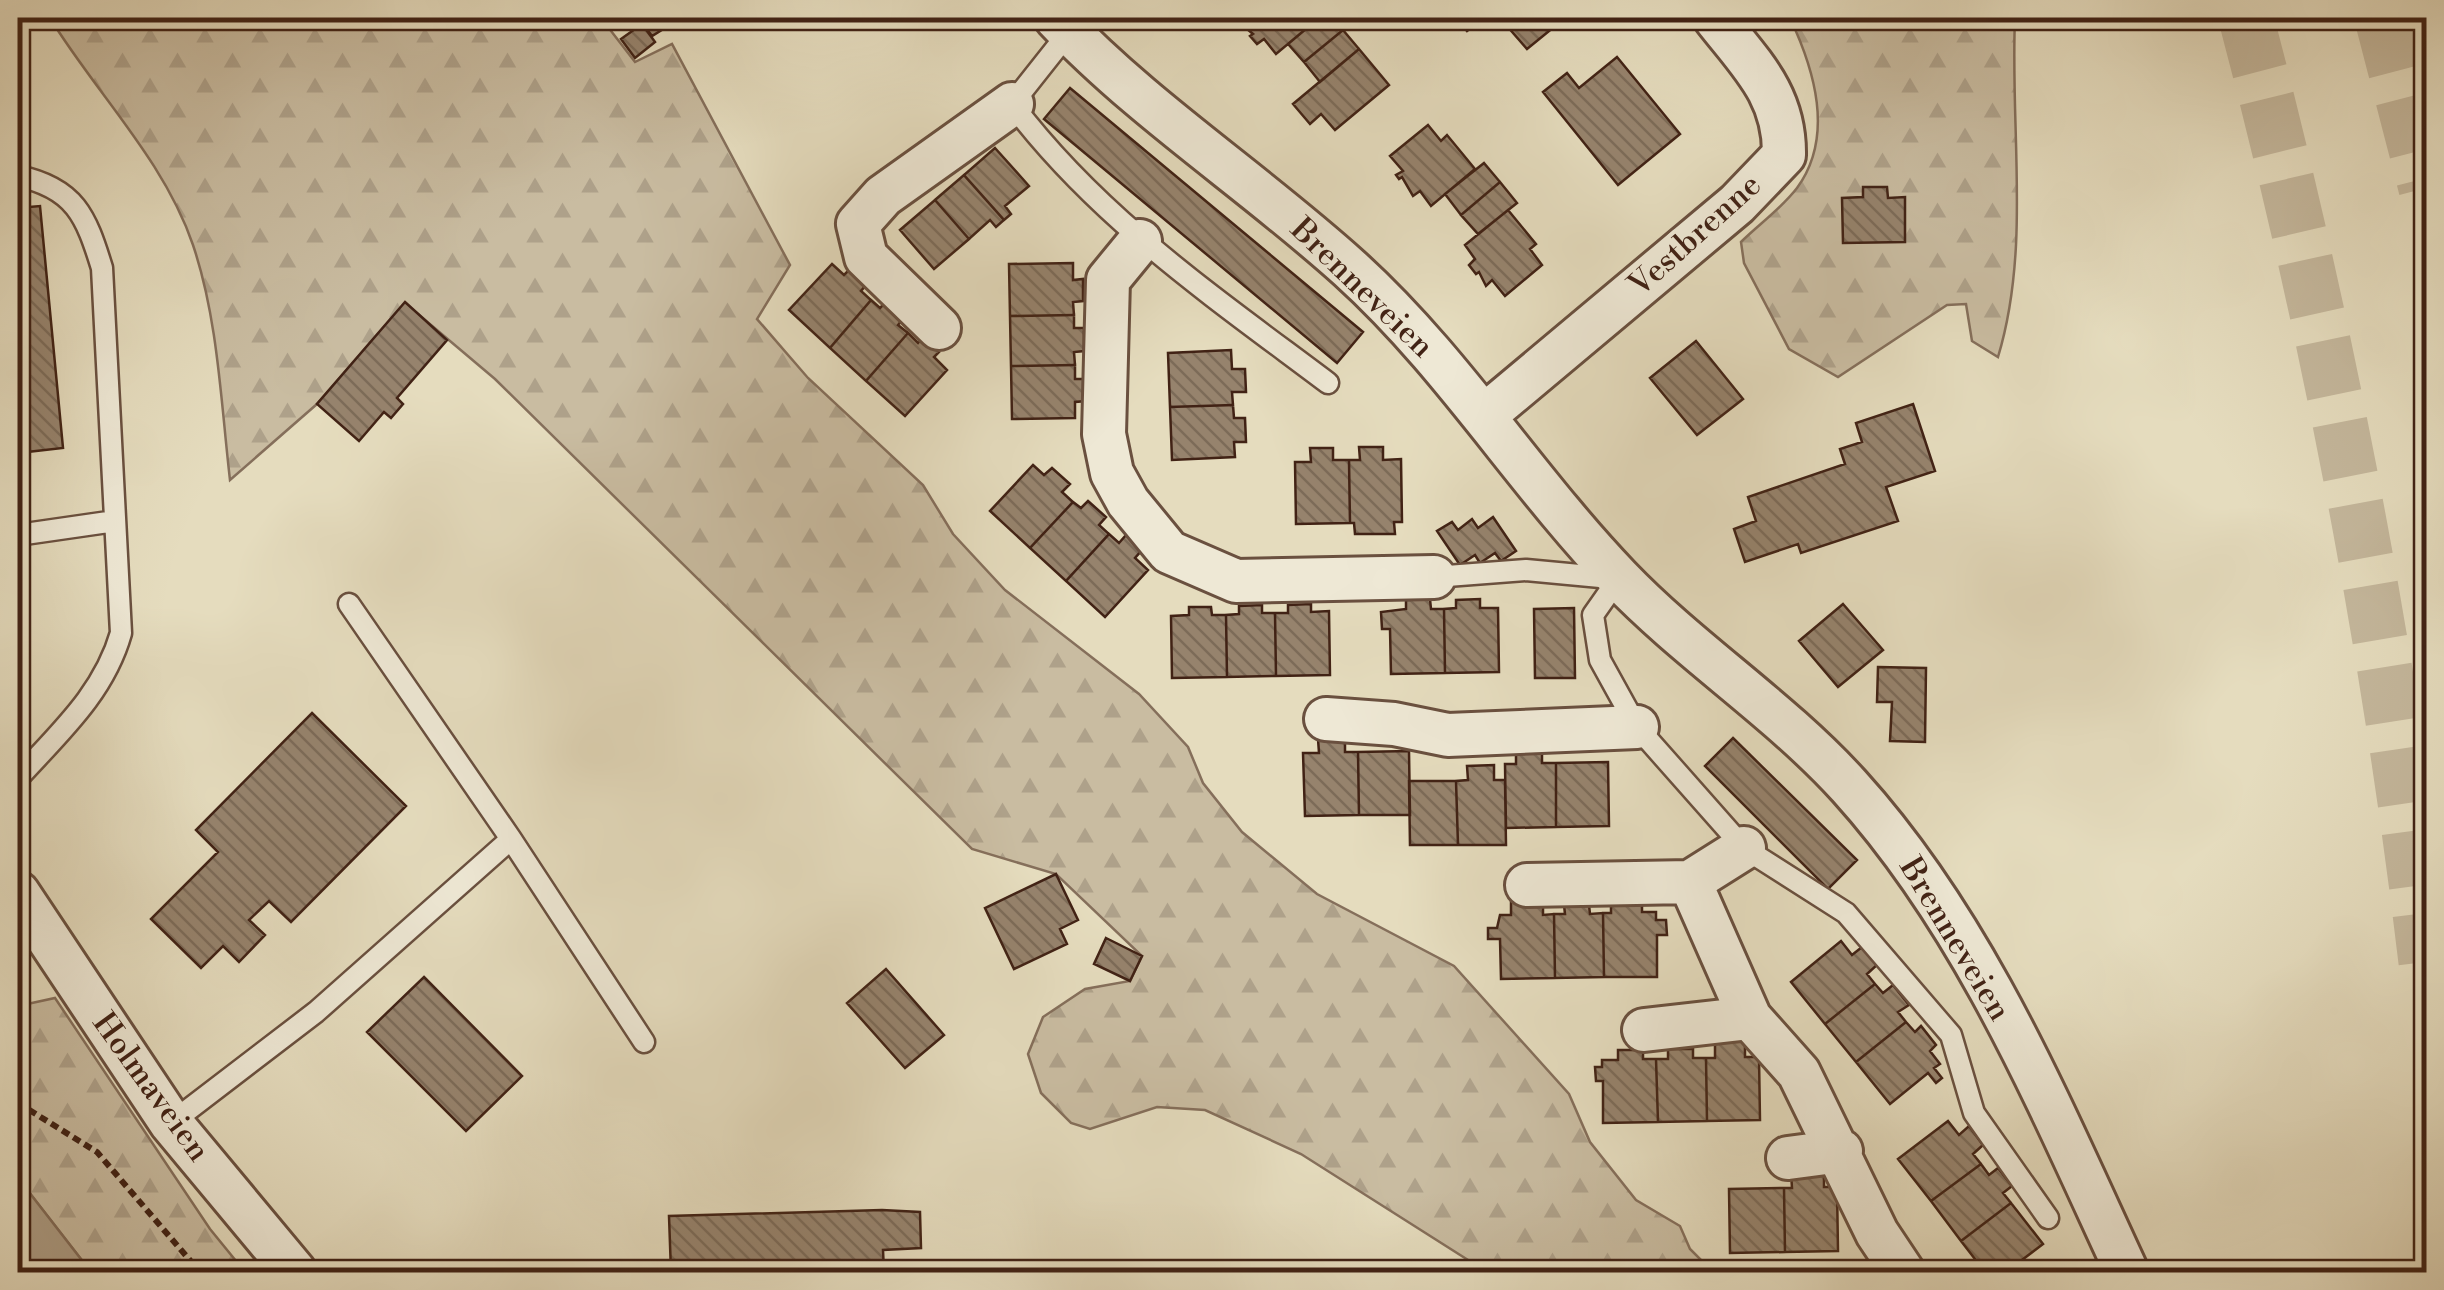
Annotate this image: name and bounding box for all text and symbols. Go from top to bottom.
street label: Vestbrenne [1620,165,1770,306]
street label: Brenneveien [1281,209,1442,366]
street label: Brenneveien [1890,849,2019,1028]
street label: Holmaveien [84,1005,218,1169]

